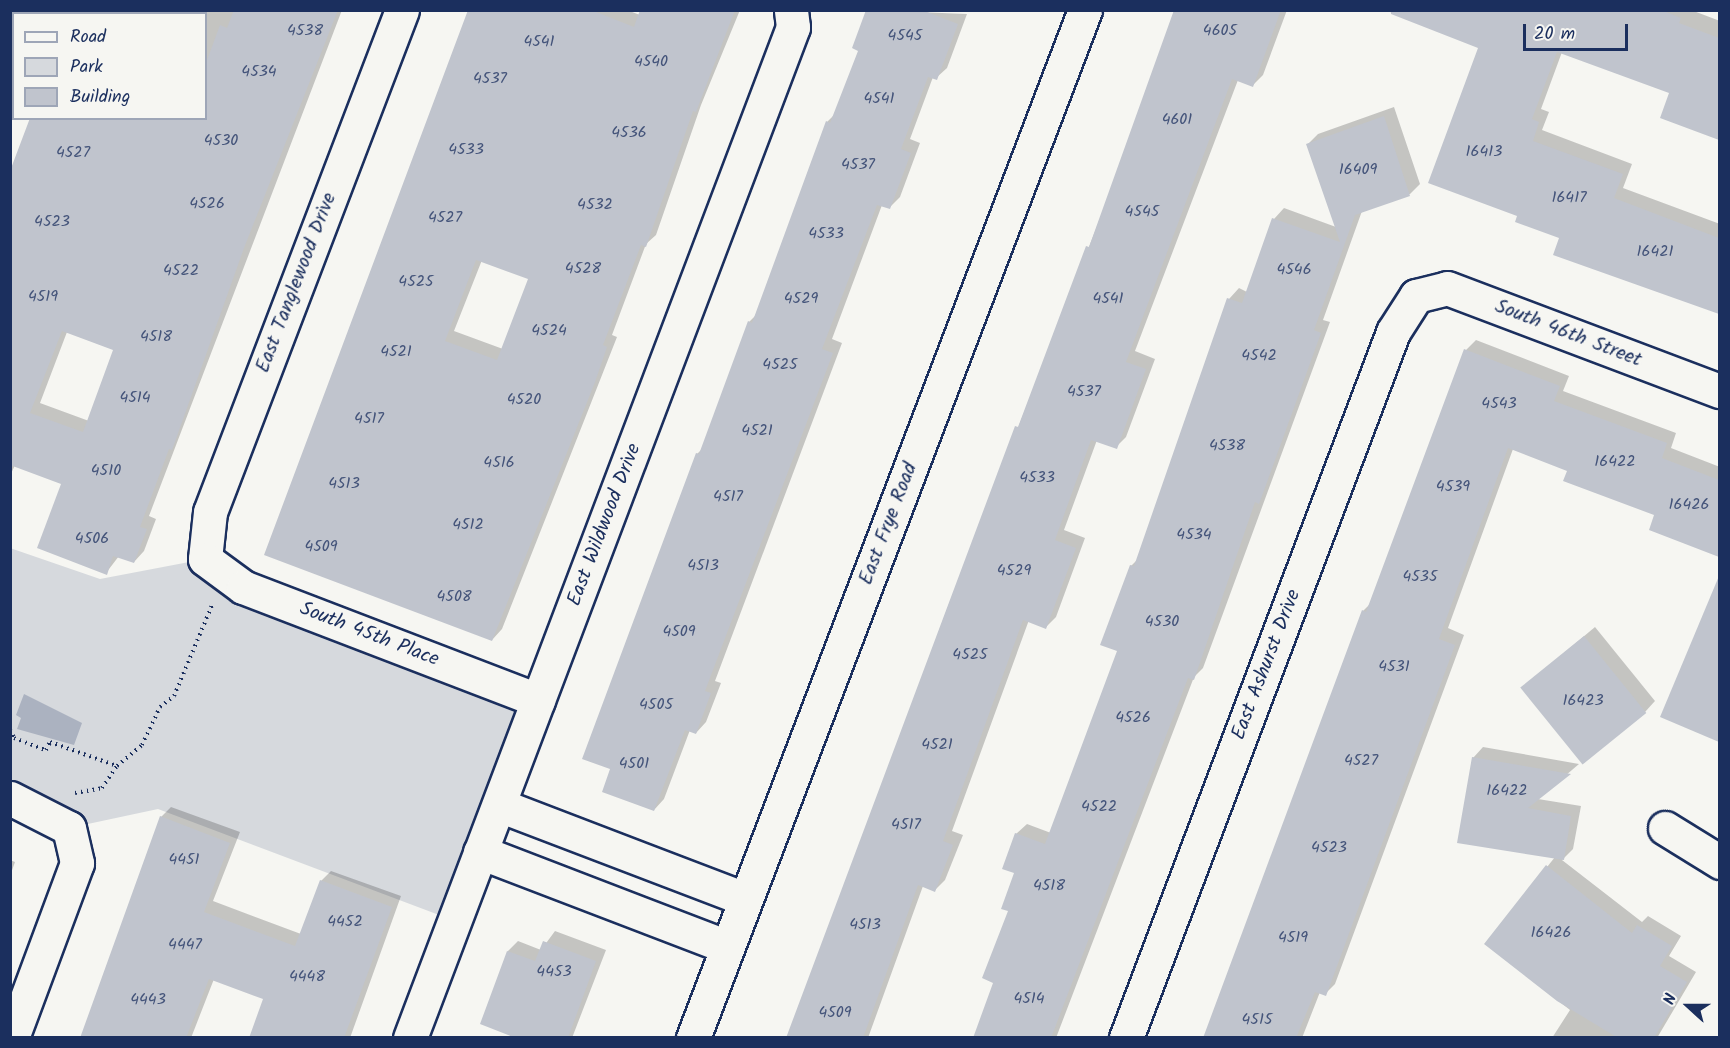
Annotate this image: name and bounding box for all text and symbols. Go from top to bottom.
legend [12,12,207,120]
scale bar [1526,12,1631,50]
text: 20 m [1534,20,1575,49]
house number: 4538 [287,21,323,41]
house number: 4605 [1203,21,1237,41]
text: Road [70,23,106,52]
house number: 4545 [888,26,922,46]
house number: 4541 [523,32,555,52]
house number: 4540 [634,52,668,72]
text: Park [70,53,103,82]
house number: 4534 [241,62,277,82]
house number: 4537 [473,69,507,89]
text: Building [70,83,130,112]
house number: 4541 [863,89,895,109]
house number: 4601 [1162,110,1192,130]
house number: 4536 [611,123,647,143]
house number: 4530 [204,131,238,151]
house number: 4533 [448,140,484,160]
house number: 16413 [1466,142,1502,162]
house number: 4527 [56,143,90,163]
house number: 4537 [841,155,875,175]
house number: 16409 [1339,160,1377,180]
house number: 16417 [1551,188,1587,208]
street label: East Tanglewood Drive [252,190,342,376]
house number: 4526 [189,194,225,214]
house number: 4532 [577,195,613,215]
house number: 4545 [1125,202,1159,222]
house number: 4527 [428,208,462,228]
house number: 4523 [34,212,70,232]
house number: 4533 [808,224,844,244]
house number: 16421 [1636,242,1674,262]
house number: 4528 [565,259,601,279]
house number: 4546 [1276,260,1312,280]
house number: 4522 [163,261,199,281]
house number: 4525 [398,272,434,292]
house number: 4519 [28,287,58,307]
house number: 4529 [784,289,818,309]
house number: 4541 [1092,289,1124,309]
street label: South 46th Street [1491,295,1645,373]
house number: 4524 [531,321,567,341]
house number: 4518 [140,327,172,347]
house number: 4521 [380,342,412,362]
house number: 4542 [1241,346,1277,366]
house number: 4525 [762,355,798,375]
house number: 4537 [1067,382,1101,402]
house number: 4514 [119,388,151,408]
house number: 4520 [507,390,541,410]
house number: 4543 [1481,394,1517,414]
house number: 4517 [354,409,384,429]
house number: 4521 [741,421,773,441]
house number: 4538 [1209,436,1245,456]
street label: East Wildwood Drive [563,440,647,610]
house number: 16422 [1594,452,1636,472]
house number: 4516 [483,453,515,473]
street label: East Frye Road [855,460,923,588]
house number: 4510 [91,461,121,481]
house number: 4533 [1019,468,1055,488]
house number: 4513 [328,474,360,494]
house number: 4539 [1436,477,1470,497]
house number: 4517 [713,487,743,507]
house number: 16426 [1669,495,1709,515]
house number: 4512 [452,515,484,535]
house number: 4534 [1176,525,1212,545]
house number: 4506 [75,529,109,549]
house number: 4509 [304,537,338,557]
house number: 4513 [687,556,719,576]
house number: 4529 [997,561,1031,581]
house number: 4535 [1402,567,1438,587]
street label: East Ashurst Drive [1227,586,1307,744]
house number: 4508 [436,587,472,607]
street label: South 45th Place [296,597,442,673]
house number: 4530 [1145,612,1179,632]
house number: 4509 [662,622,696,642]
house number: 4525 [952,645,988,665]
house number: 4531 [1378,657,1410,677]
house number: 16423 [1562,691,1604,711]
house number: 4505 [639,695,673,715]
house number: 4526 [1115,708,1151,728]
house number: 4521 [921,735,953,755]
house number: 4527 [1344,751,1378,771]
house number: 4501 [619,754,649,774]
house number: 16422 [1486,781,1528,801]
house number: 4522 [1081,797,1117,817]
house number: 4517 [891,815,921,835]
house number: 4523 [1311,838,1347,858]
house number: 4451 [168,850,200,870]
house number: 4518 [1033,876,1065,896]
house number: 4452 [327,912,363,932]
house number: 4513 [849,915,881,935]
house number: 16426 [1531,923,1571,943]
house number: 4519 [1278,928,1308,948]
house number: 4447 [168,935,202,955]
house number: 4453 [536,962,572,982]
house number: 4448 [289,967,325,987]
north arrow [1658,976,1718,1036]
house number: 4514 [1013,989,1045,1009]
house number: 4443 [130,990,166,1010]
text: N [1657,990,1684,1009]
house number: 4509 [818,1003,852,1023]
house number: 4515 [1241,1010,1273,1030]

